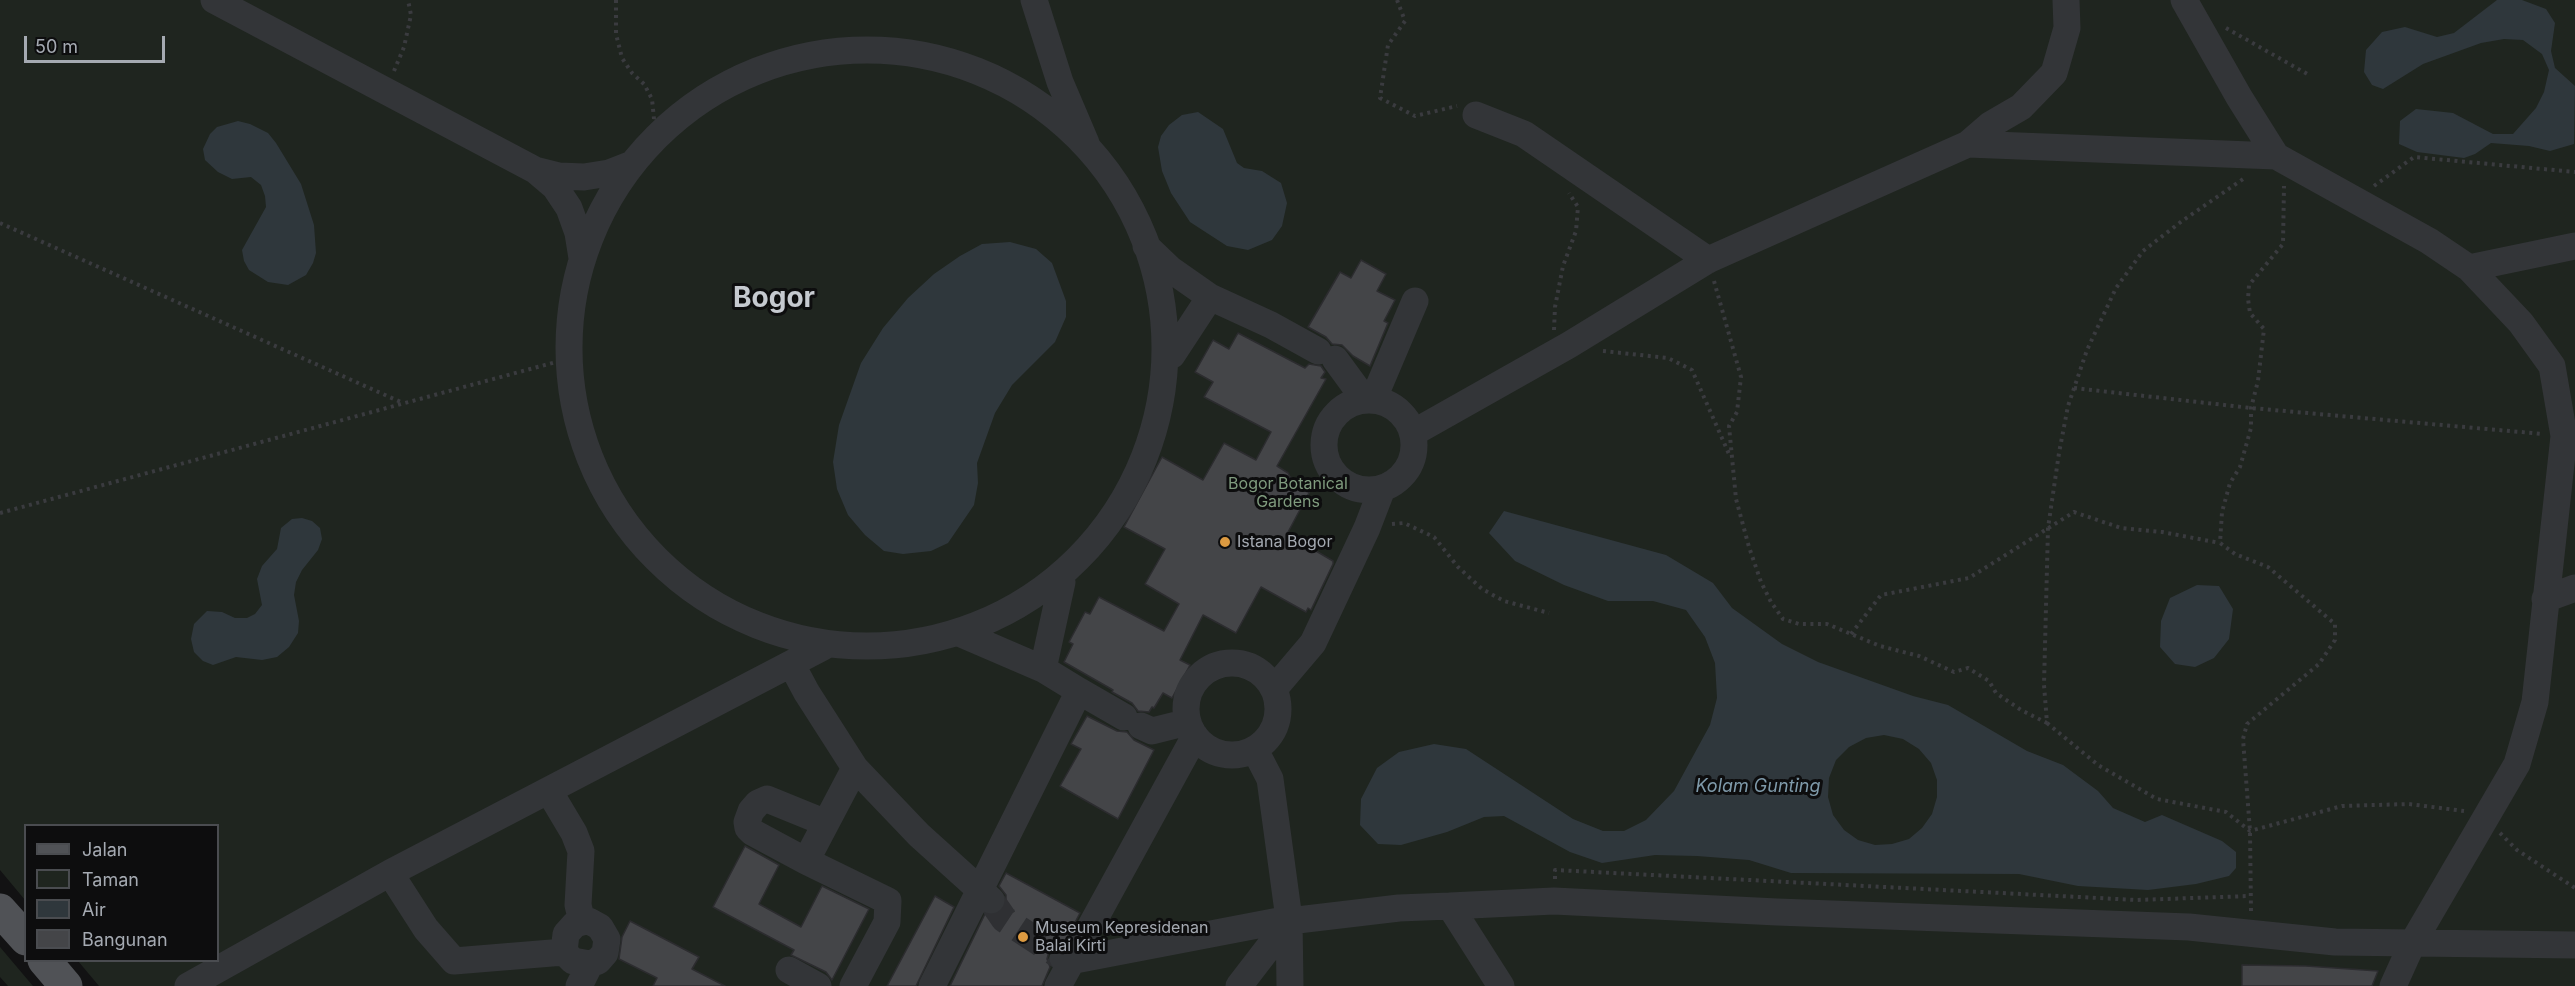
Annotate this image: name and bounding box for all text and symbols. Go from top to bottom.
scale bar [27,24,168,62]
text: 50 m [35,36,78,57]
district label: Bogor [733,282,815,316]
park label: Bogor Botanical Gardens [1228,474,1348,512]
place label: Istana Bogor [1237,532,1332,552]
marker: Istana Bogor [1218,535,1232,549]
water label: Kolam Gunting [1695,776,1821,798]
legend [24,824,219,962]
text: Jalan [82,839,127,860]
text: Taman [82,869,139,890]
text: Air [82,899,106,920]
place label: Museum Kepresidenan Balai Kirti [1035,918,1208,956]
text: Bangunan [82,929,168,950]
marker: Museum Kepresidenan Balai Kirti [1016,930,1030,944]

